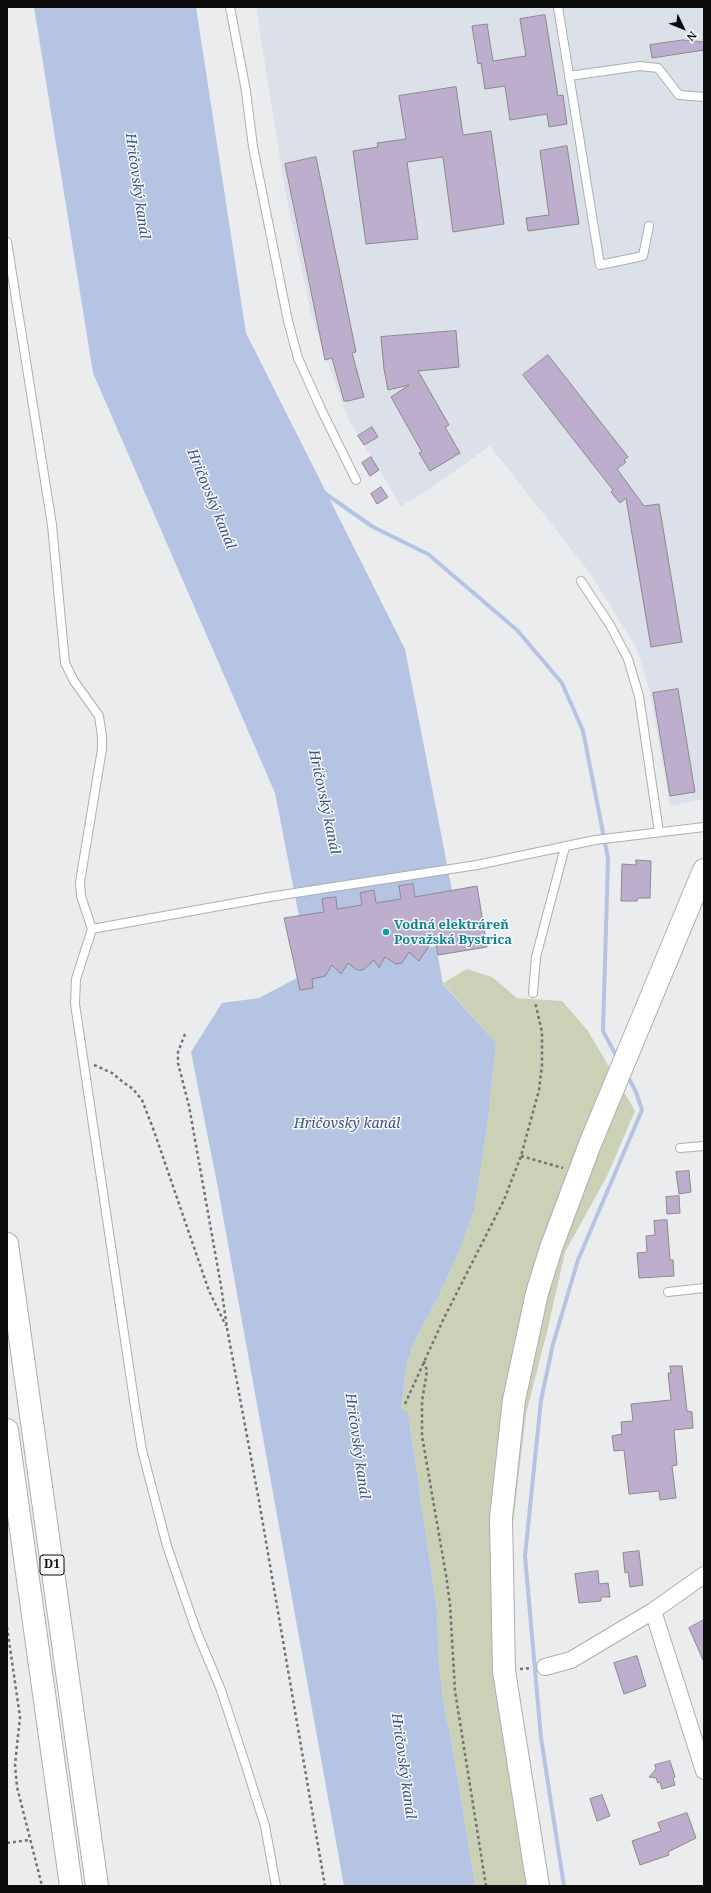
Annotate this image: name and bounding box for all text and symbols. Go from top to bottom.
north arrow [663,8,703,48]
text: N [684,28,701,45]
water label: Hričovský kanál [121,132,153,240]
water label: Hričovský kanál [183,446,239,552]
water label: Hričovský kanál [305,748,343,856]
place label: Vodná elektráreň Považská Bystrica [394,917,512,948]
marker: Vodná elektráreň Považská Bystrica [381,927,391,937]
water label: Hričovský kanál [294,1116,400,1132]
water label: Hričovský kanál [341,1392,373,1500]
road number: D1 [40,1555,64,1575]
water label: Hričovský kanál [387,1712,419,1820]

